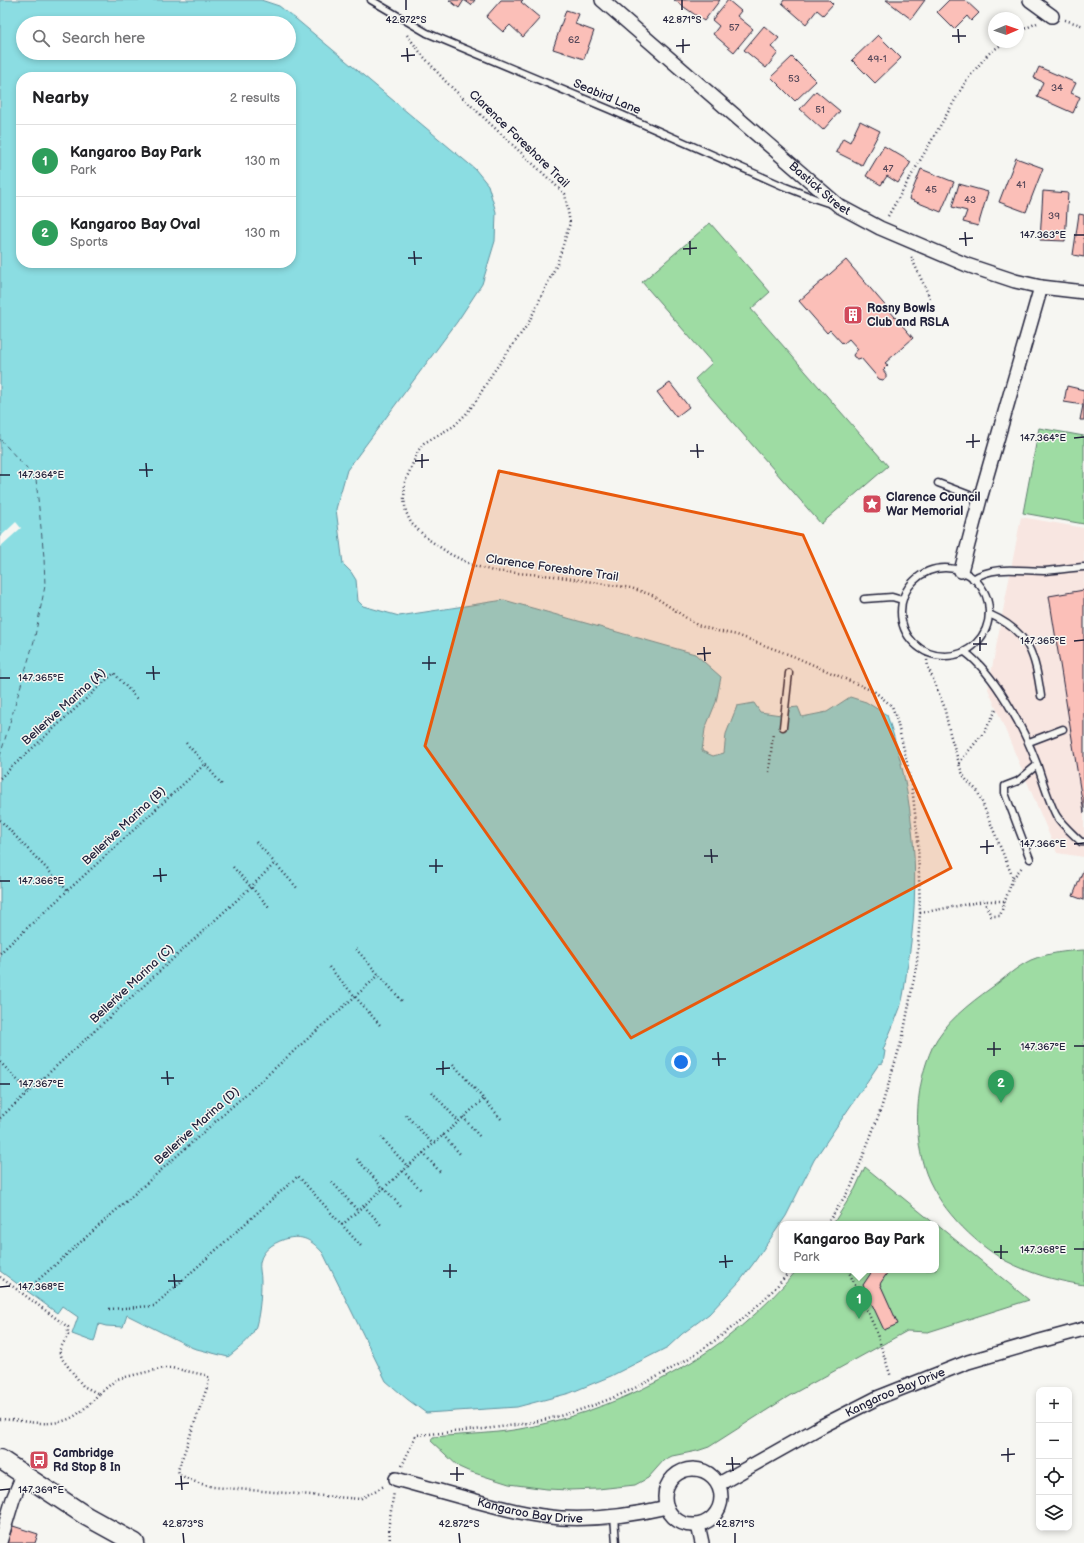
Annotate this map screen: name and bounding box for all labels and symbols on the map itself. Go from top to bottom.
north arrow [988,12,1024,48]
text: 42.872°S [386,14,426,26]
text: 42.871°S [662,14,702,26]
house number: 57 [729,22,739,34]
house number: 62 [568,34,580,46]
house number: 49-1 [867,53,887,65]
house number: 53 [788,73,800,85]
street label: Seabird Lane [571,76,643,118]
house number: 34 [1051,82,1063,94]
street label: Clarence Foreshore Trail [466,87,572,191]
house number: 51 [815,104,825,116]
street label: Bastick Street [786,158,853,218]
house number: 47 [882,163,894,175]
house number: 41 [1016,179,1026,191]
house number: 45 [925,184,937,196]
house number: 43 [964,194,976,206]
house number: 39 [1048,210,1060,222]
text: 147.363°E [1020,229,1067,241]
place label: Rosny Bowls Club and RSLA [867,301,950,330]
building icon: Rosny Bowls Club and RSLA [842,304,864,326]
text: 147.364°E [1020,432,1066,444]
text: 147.364°E [18,469,64,481]
place label: Clarence Council War Memorial [886,490,981,519]
place icon: Clarence Council War Memorial [861,493,883,515]
street label: Clarence Foreshore Trail [485,551,619,585]
text: 147.365°E [1020,635,1066,647]
street label: Bellerive Marina (A) [19,665,109,749]
text: 147.365°E [18,672,64,684]
street label: Bellerive Marina (B) [79,784,169,868]
text: 147.366°E [1020,838,1067,850]
text: 147.366°E [18,875,65,887]
street label: Bellerive Marina (C) [87,941,177,1027]
text: 147.367°E [1020,1041,1066,1053]
your location [671,1052,691,1072]
pin: 2 [988,1070,1014,1103]
text: 147.367°E [18,1078,64,1090]
street label: Bellerive Marina (D) [151,1084,243,1168]
text: 147.368°E [1020,1244,1066,1256]
text: 147.368°E [18,1281,64,1293]
pin: 1 [846,1286,872,1319]
street label: Kangaroo Bay Drive [843,1364,947,1420]
place label: Cambridge Rd Stop 8 In [53,1446,121,1475]
bus stop icon: Cambridge Rd Stop 8 In [28,1449,50,1471]
text: 147.369°E [18,1484,64,1496]
street label: Kangaroo Bay Drive [476,1494,583,1526]
text: 42.873°S [162,1518,204,1530]
text: 42.872°S [439,1518,479,1530]
text: 42.871°S [715,1518,755,1530]

